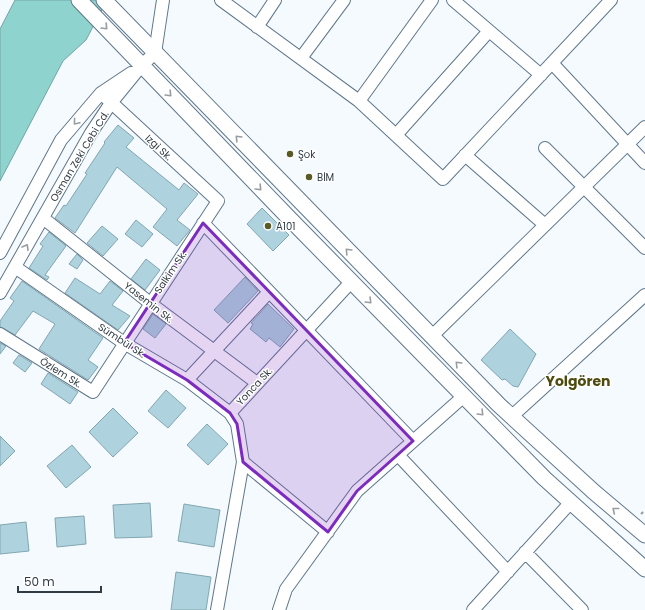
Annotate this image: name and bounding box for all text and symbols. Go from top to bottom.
one-way arrow [100,22,108,30]
one-way arrow [164,89,172,97]
street label: Osman Zeki Cebi Cd. [46,108,113,204]
one-way arrow [74,118,81,125]
street label: Izgi Sk. [142,131,175,164]
one-way arrow [235,135,243,143]
place label: Şok [298,147,316,162]
marker: Şok [285,149,295,159]
place label: BİM [317,170,334,185]
marker: BİM [304,172,314,182]
one-way arrow [254,183,262,191]
place label: A101 [276,219,295,234]
marker: A101 [263,221,273,231]
one-way arrow [22,244,29,251]
street label: Salkim Sk. [151,248,190,297]
one-way arrow [345,248,353,256]
street label: Yasemin Sk. [121,278,177,326]
one-way arrow [365,296,372,304]
street label: Sümbül Sk. [95,319,148,361]
street label: Özlem Sk. [37,354,85,391]
one-way arrow [455,361,463,369]
street label: Yonca Sk. [233,364,276,409]
district label: Yolgören [546,371,610,391]
one-way arrow [476,408,483,416]
one-way arrow [613,507,620,514]
scale bar [18,568,101,594]
text: 50 m [24,573,55,590]

